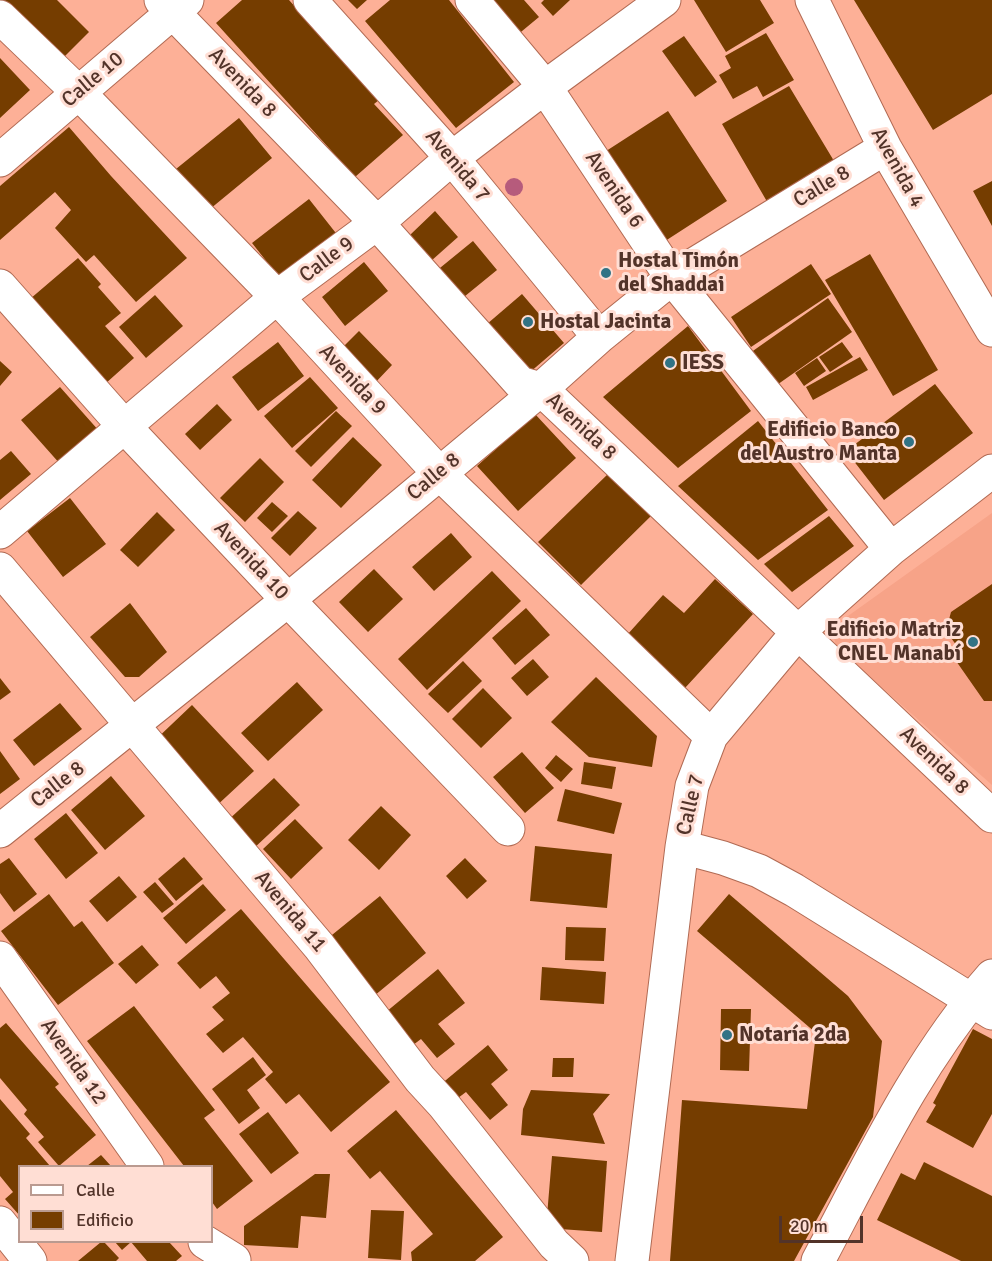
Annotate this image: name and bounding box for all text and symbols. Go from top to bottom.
street label: Avenida 8 [203,43,281,123]
street label: Calle 10 [57,47,129,113]
street label: Avenida 4 [865,124,929,212]
street label: Avenida 7 [419,125,495,207]
street label: Avenida 6 [579,147,649,233]
street label: Calle 8 [789,160,855,214]
street label: Calle 9 [295,231,359,289]
place label: Hostal Timón del Shaddai [618,248,739,298]
marker: Hostal Timón del Shaddai [599,266,613,280]
place label: Hostal Jacinta [540,309,671,335]
marker: Hostal Jacinta [521,315,535,329]
street label: Avenida 9 [313,340,391,420]
place label: IESS [682,350,724,376]
marker: IESS [663,356,677,370]
street label: Avenida 8 [541,388,621,466]
place label: Edificio Banco del Austro Manta [740,417,897,467]
marker: Edificio Banco del Austro Manta [902,435,916,449]
street label: Calle 8 [402,448,466,506]
street label: Avenida 10 [208,516,294,606]
place label: Edificio Matriz CNEL Manabí [827,617,961,667]
marker: Edificio Matriz CNEL Manabí [966,635,980,649]
street label: Avenida 8 [894,722,974,800]
street label: Calle 8 [26,756,90,814]
street label: Calle 7 [672,772,710,838]
street label: Avenida 11 [249,866,331,958]
street label: Avenida 12 [34,1014,112,1110]
place label: Notaría 2da [739,1022,847,1048]
marker: Notaría 2da [720,1028,734,1042]
legend [18,1165,213,1243]
text: Calle [76,1179,115,1201]
scale bar [782,1204,866,1242]
text: Edificio [76,1209,134,1231]
text: 20 m [790,1215,828,1237]

